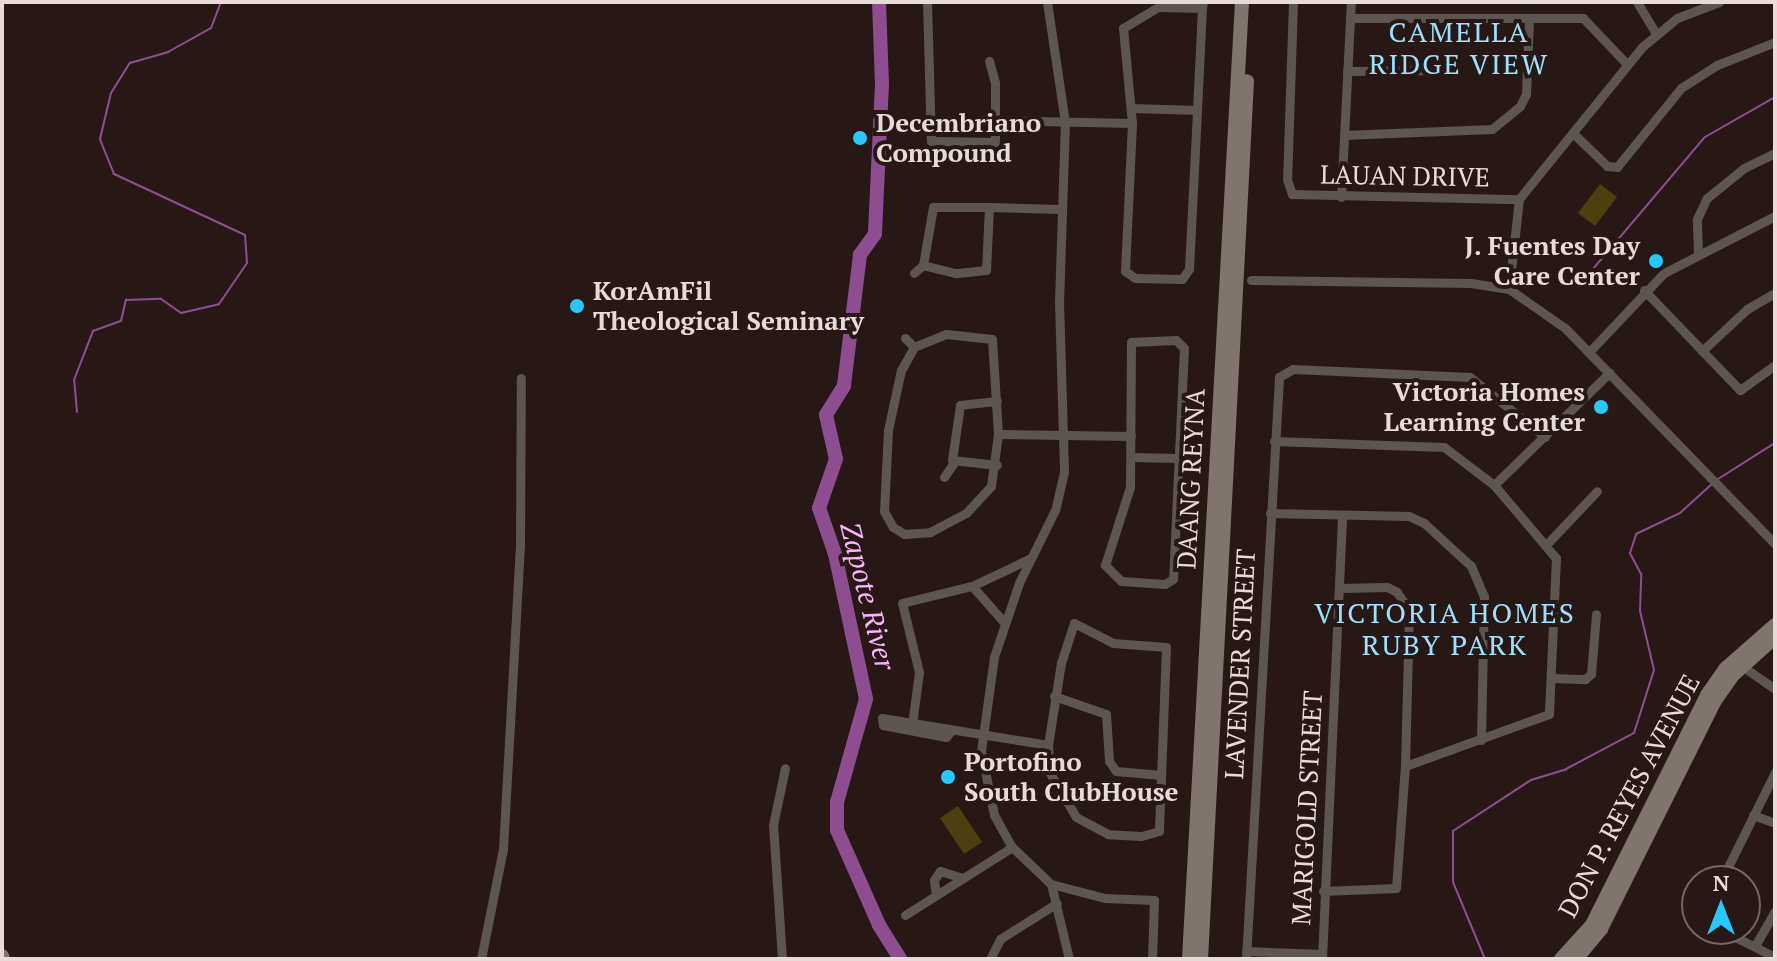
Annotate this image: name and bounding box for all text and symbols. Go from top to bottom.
district label: CAMELLA RIDGE VIEW [1368,15,1550,81]
place label: Decembriano Compound [876,107,1041,168]
marker: Decembriano Compound [851,129,869,147]
street label: LAUAN DRIVE [1320,159,1490,193]
place label: J. Fuentes Day Care Center [1464,230,1640,292]
marker: J. Fuentes Day Care Center [1647,252,1665,270]
place label: KorAmFil Theological Seminary [593,275,864,336]
marker: KorAmFil Theological Seminary [568,297,586,315]
place label: Victoria Homes Learning Center [1384,376,1585,438]
street label: DAANG REYNA [1171,388,1211,570]
marker: Victoria Homes Learning Center [1592,398,1610,416]
water label: Zapote River [833,519,903,673]
street label: LAVENDER STREET [1218,548,1262,780]
district label: VICTORIA HOMES RUBY PARK [1314,596,1576,662]
street label: DON P. REYES AVENUE [1551,668,1707,924]
street label: MARIGOLD STREET [1285,690,1329,926]
place label: Portofino South ClubHouse [964,746,1179,808]
marker: Portofino South ClubHouse [939,768,957,786]
north arrow [1681,865,1761,945]
text: N [1713,868,1729,897]

